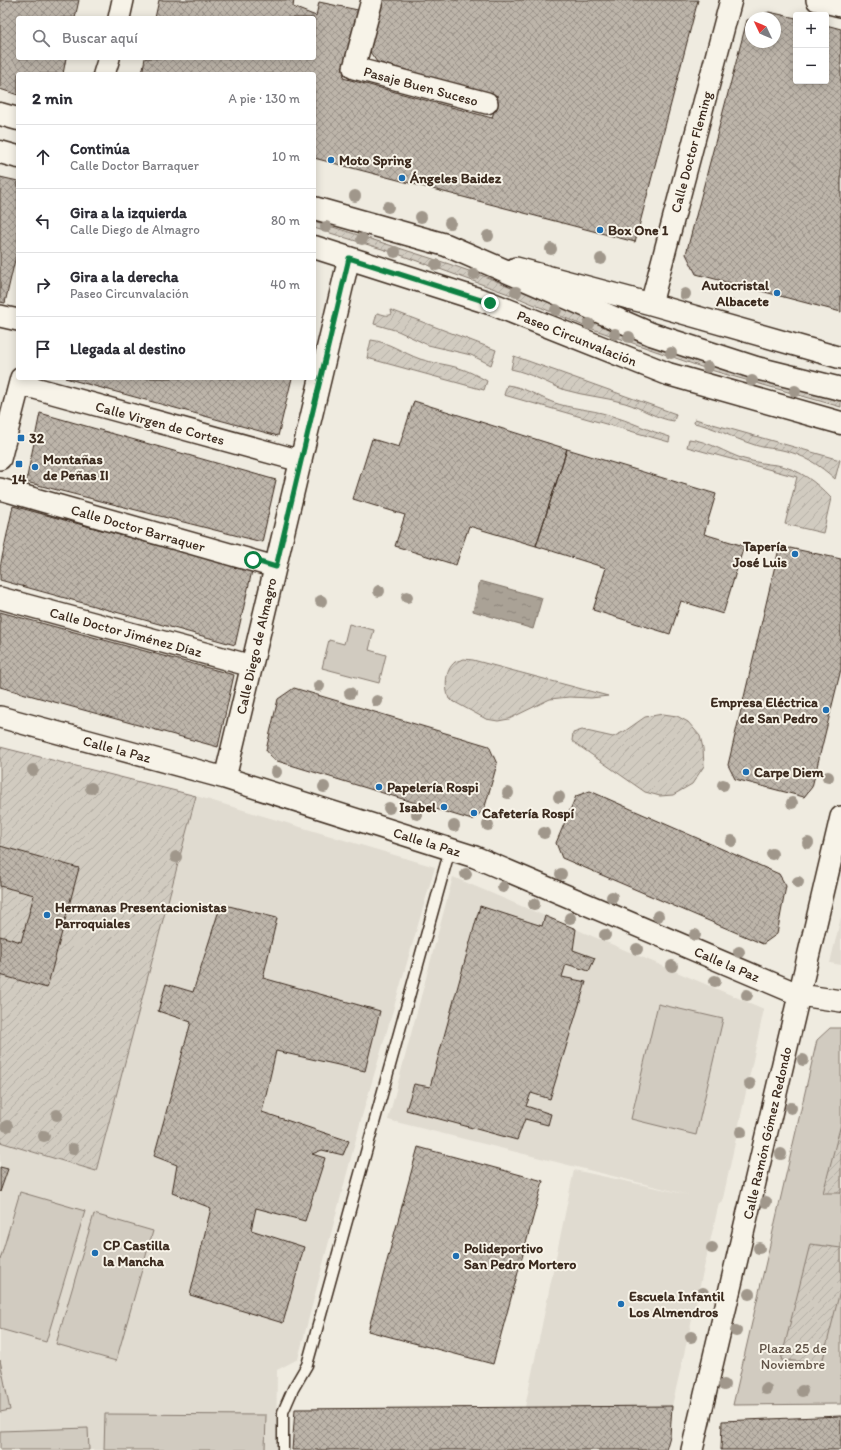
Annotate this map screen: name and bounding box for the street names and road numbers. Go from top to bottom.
street label: Pasaje Buen Suceso [362,63,480,110]
street label: Calle Doctor Fleming [667,89,716,215]
street label: Paseo Circunvalación [514,307,640,370]
street label: Calle Virgen de Cortes [93,398,226,449]
street label: Calle Doctor Barraquer [69,501,207,556]
street label: Calle Diego de Almagro [232,576,280,716]
street label: Calle Doctor Jiménez Díaz [48,604,204,661]
street label: Calle la Paz [81,732,153,767]
street label: Calle la Paz [391,824,463,861]
street label: Calle la Paz [691,943,763,986]
street label: Calle Ramón Gómez Redondo [739,1045,796,1221]

